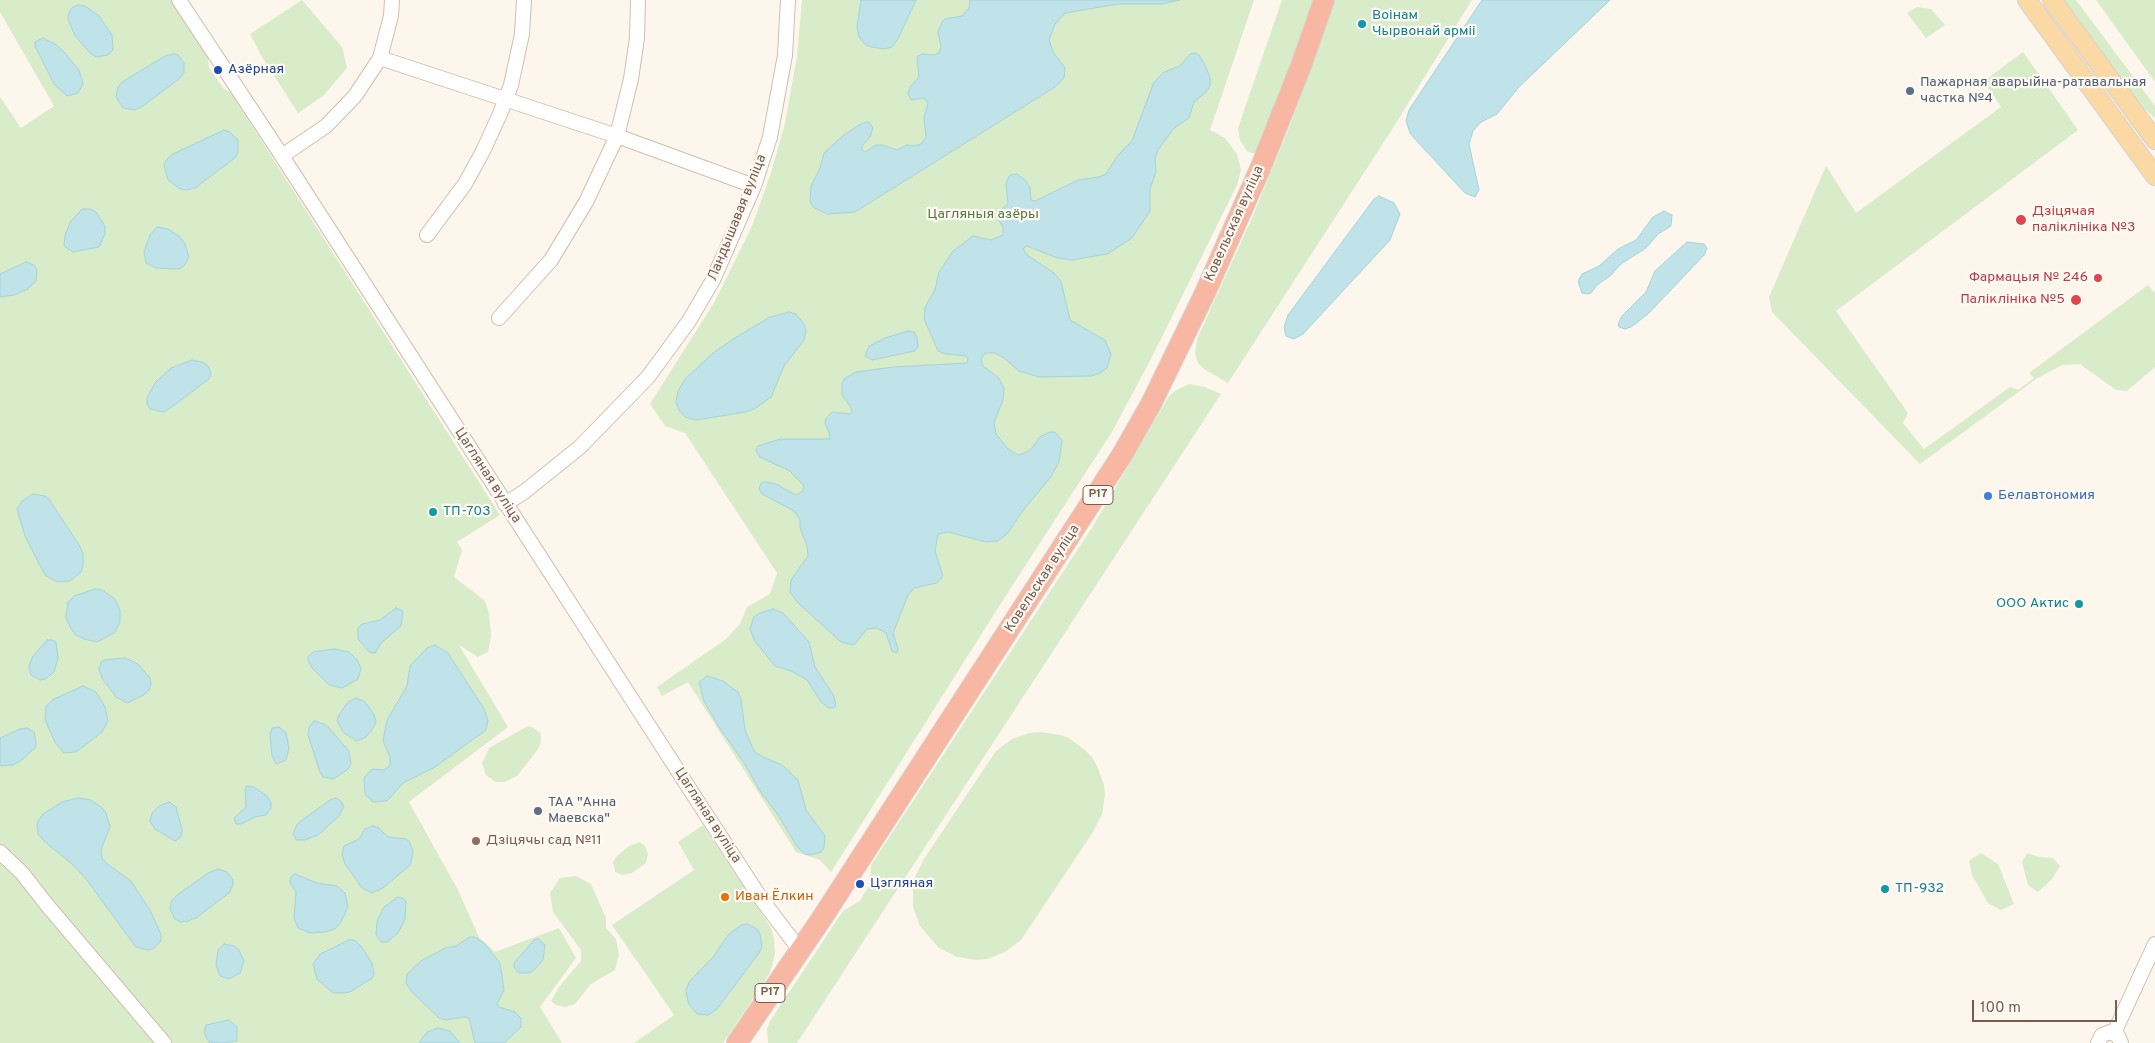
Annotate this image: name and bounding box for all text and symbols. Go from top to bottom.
place label: Воінам Чырвонай арміі [1372,8,1476,40]
marker: Воінам Чырвонай арміі [1356,18,1368,30]
place label: Азёрная [228,62,284,78]
marker: Азёрная [212,64,224,76]
place label: Пажарная аварыйна-ратавальная частка №4 [1920,75,2146,108]
marker: Пажарная аварыйна-ратавальная частка №4 [1904,85,1916,97]
street label: Ландышавая вуліца [705,152,771,284]
street label: Ковельская вуліца [1202,163,1268,285]
place label: Дзіцячая паліклініка №3 [2032,204,2135,236]
park label: Цагляныя азёры [927,207,1039,223]
marker: Дзіцячая паліклініка №3 [2014,213,2028,227]
place label: Фармацыя № 246 [1969,270,2088,286]
marker: Фармацыя № 246 [2092,272,2104,284]
place label: Паліклініка №5 [1960,292,2065,308]
marker: Паліклініка №5 [2069,293,2083,307]
street label: Цагляная вуліца [450,425,524,527]
road number: Р17 [1083,486,1113,504]
place label: Белавтономия [1998,488,2095,504]
marker: Белавтономия [1982,490,1994,502]
place label: ТП-703 [443,504,491,520]
marker: ТП-703 [427,506,439,518]
street label: Ковельская вуліца [1002,522,1084,636]
place label: ООО Актис [1996,596,2069,612]
marker: ООО Актис [2073,598,2085,610]
street label: Цагляная вуліца [670,765,744,867]
place label: ТАА "Анна Маевска" [548,795,616,828]
marker: ТАА "Анна Маевска" [532,805,544,817]
place label: Дзіцячы сад №11 [486,833,602,849]
marker: Дзіцячы сад №11 [470,835,482,847]
place label: Цэгляная [870,876,933,892]
marker: Цэгляная [854,878,866,890]
place label: ТП-932 [1895,881,1944,897]
marker: ТП-932 [1879,883,1891,895]
place label: Иван Ёлкин [735,889,813,905]
marker: Иван Ёлкин [719,891,731,903]
road number: Р17 [755,984,785,1002]
scale bar [1975,990,2120,1022]
text: 100 m [1980,999,2021,1018]

